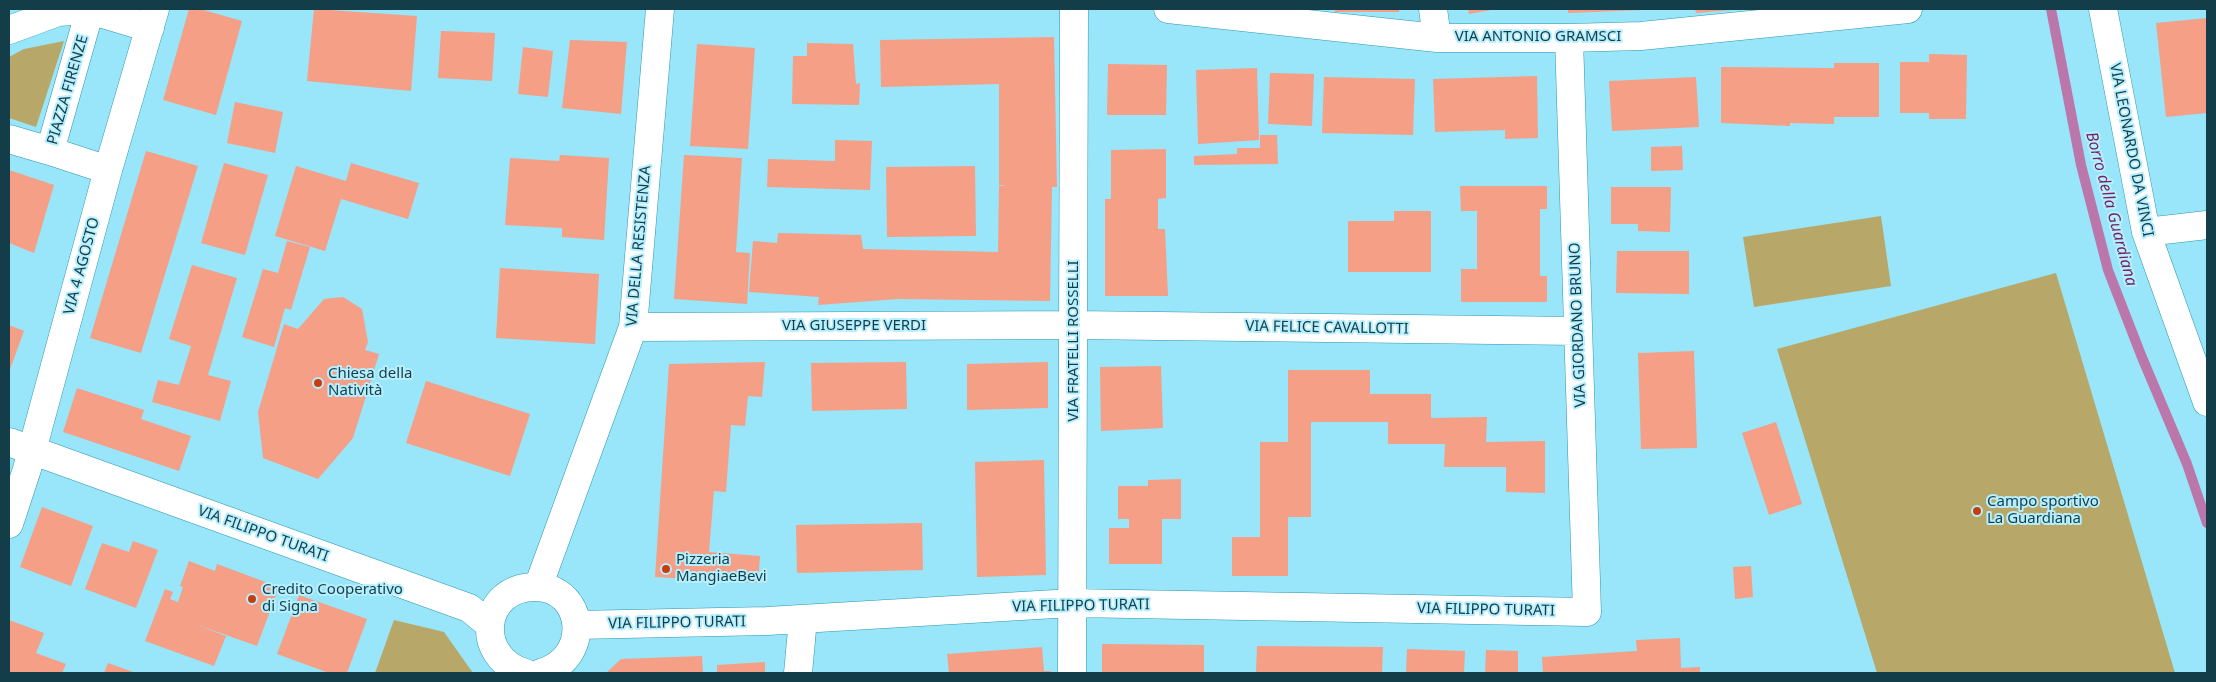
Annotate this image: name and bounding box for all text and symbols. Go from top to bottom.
street label: VIA ANTONIO GRAMSCI [1455,28,1621,46]
street label: PIAZZA FIRENZE [44,33,92,147]
street label: VIA LEONARDO DA VINCI [2105,62,2157,238]
water label: Borro della Guardiana [2081,130,2141,288]
street label: VIA DELLA RESISTENZA [623,165,655,327]
street label: VIA 4 AGOSTO [60,215,104,317]
street label: VIA GIORDANO BRUNO [1566,242,1590,408]
street label: VIA FRATELLI ROSSELLI [1065,260,1083,422]
street label: VIA GIUSEPPE VERDI [782,317,926,335]
street label: VIA FELICE CAVALLOTTI [1245,318,1409,338]
place label: Chiesa della Natività [328,365,412,400]
marker: Chiesa della Natività [312,377,324,389]
place label: Campo sportivo La Guardiana [1987,493,2099,528]
street label: VIA FILIPPO TURATI [195,502,331,566]
marker: Campo sportivo La Guardiana [1971,505,1983,517]
place label: Pizzeria MangiaeBevi [676,551,767,586]
marker: Pizzeria MangiaeBevi [660,563,672,575]
place label: Credito Cooperativo di Signa [262,581,403,616]
marker: Credito Cooperativo di Signa [246,593,258,605]
street label: VIA FILIPPO TURATI [1012,596,1150,616]
street label: VIA FILIPPO TURATI [1417,600,1555,620]
street label: VIA FILIPPO TURATI [608,613,746,633]

